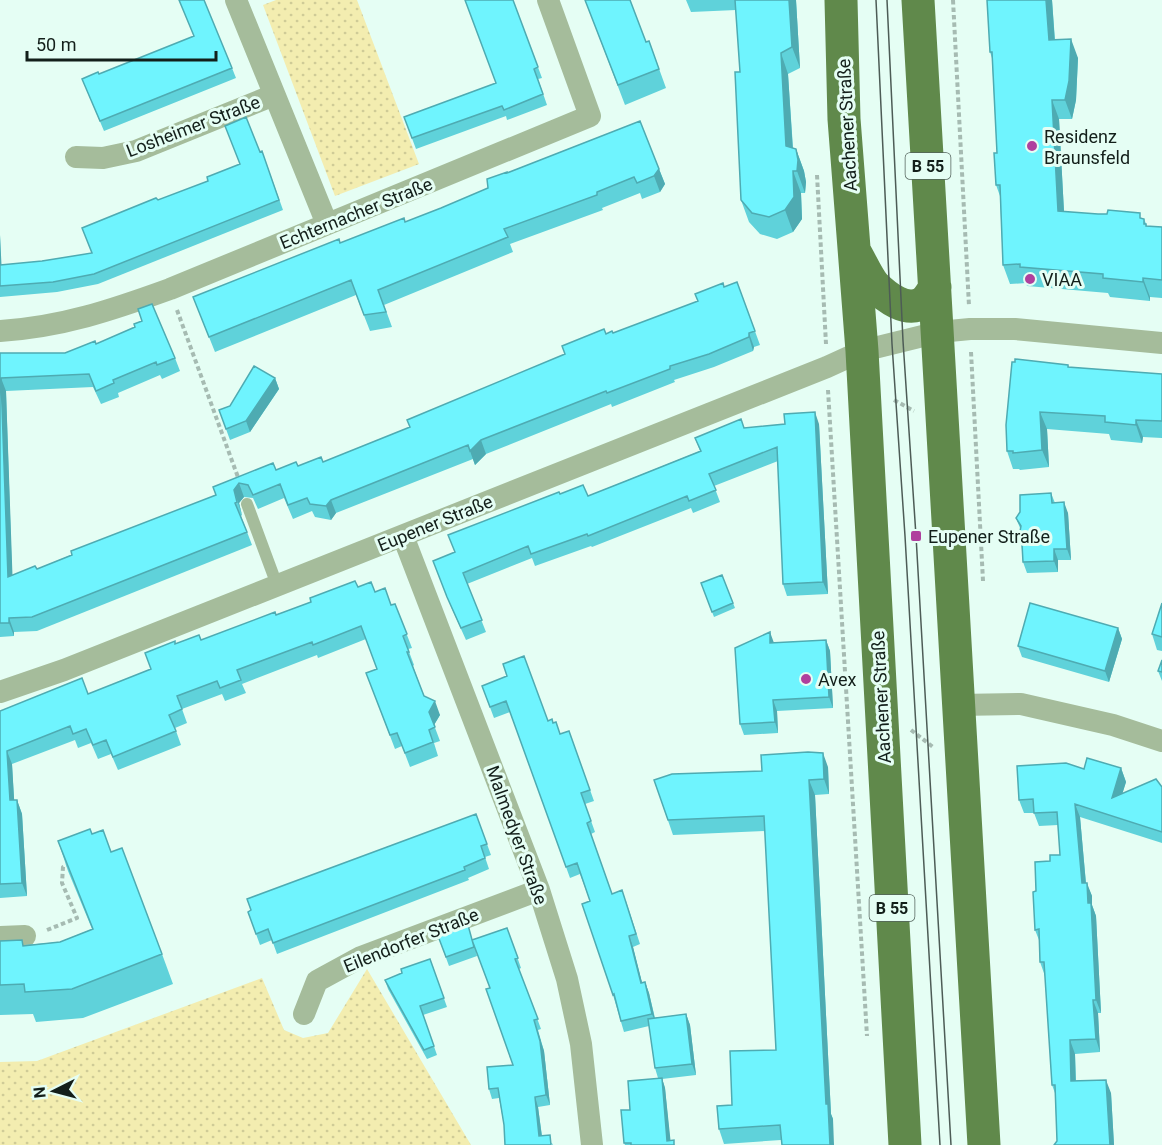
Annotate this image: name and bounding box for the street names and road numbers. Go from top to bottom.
street label: Aachener Straße [833,58,861,192]
street label: Losheimer Straße [123,91,263,161]
road number: B 55 [906,153,950,179]
street label: Echternacher Straße [277,173,435,253]
street label: Eupener Straße [374,490,496,556]
street label: Aachener Straße [867,630,895,764]
street label: Malmedyer Straße [482,763,552,907]
road number: B 55 [870,895,914,921]
street label: Eilendorfer Straße [340,903,482,977]

